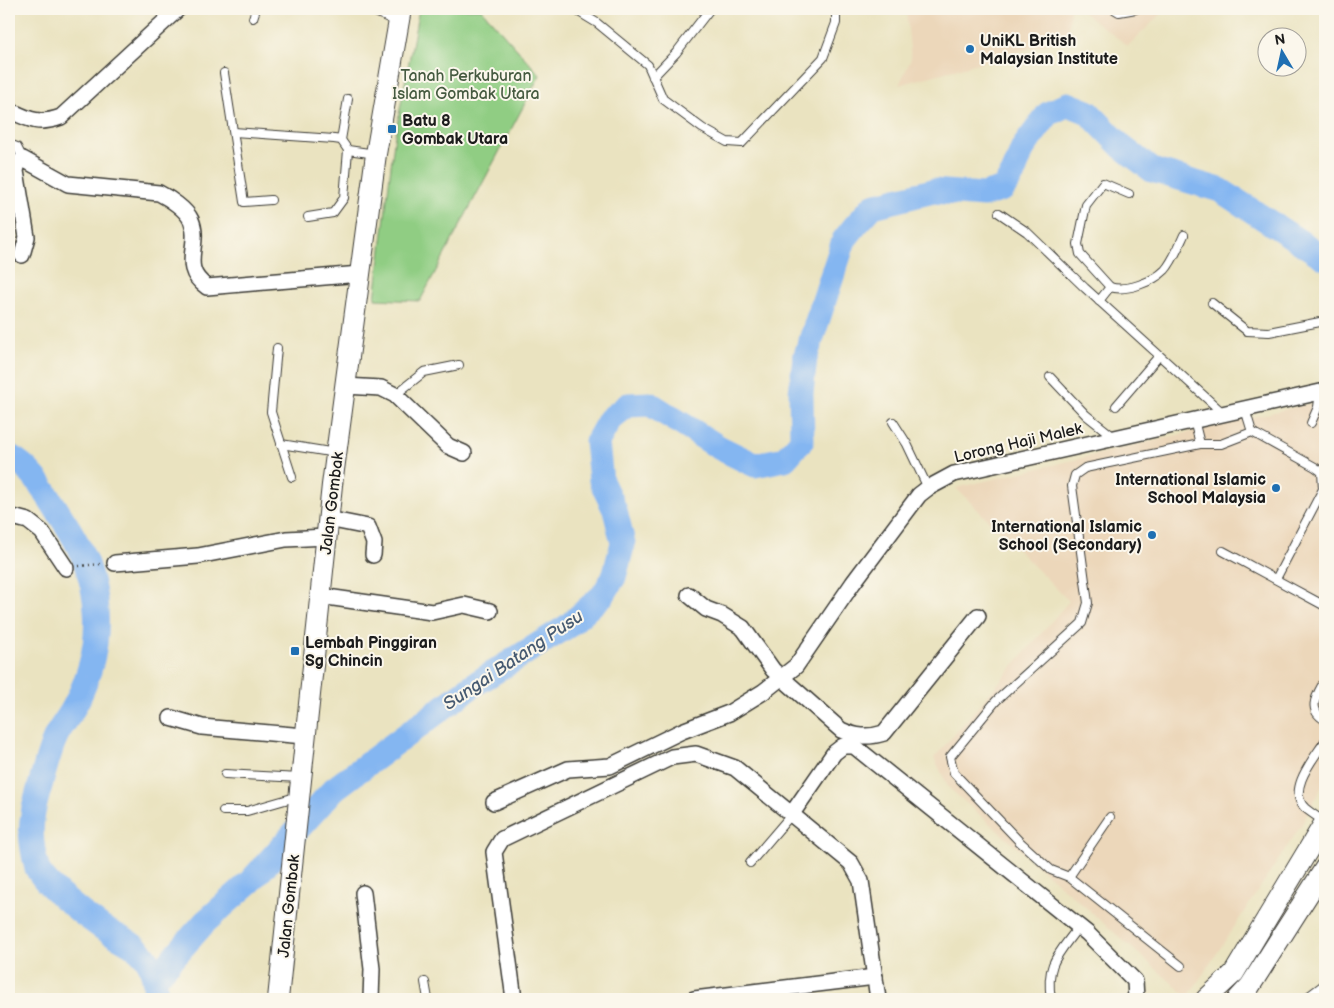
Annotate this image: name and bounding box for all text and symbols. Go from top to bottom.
north arrow [1256,28,1306,78]
text: N [1274,30,1287,49]
place label: UniKL British Malaysian Institute [980,32,1118,69]
marker: UniKL British Malaysian Institute [964,43,976,55]
park label: Tanah Perkuburan Islam Gombak Utara [392,67,540,104]
place label: Batu 8 Gombak Utara [402,112,508,149]
marker: Batu 8 Gombak Utara [386,123,398,135]
street label: Lorong Haji Malek [952,419,1085,467]
street label: Jalan Gombak [317,451,348,556]
place label: International Islamic School Malaysia [1115,471,1266,508]
marker: International Islamic School Malaysia [1270,482,1282,494]
place label: International Islamic School (Secondary) [991,518,1142,555]
marker: International Islamic School (Secondary) [1146,529,1158,541]
water label: Sungai Batang Pusu [439,606,587,715]
place label: Lembah Pinggiran Sg Chincin [305,634,437,671]
marker: Lembah Pinggiran Sg Chincin [289,645,301,657]
street label: Jalan Gombak [275,854,304,959]

